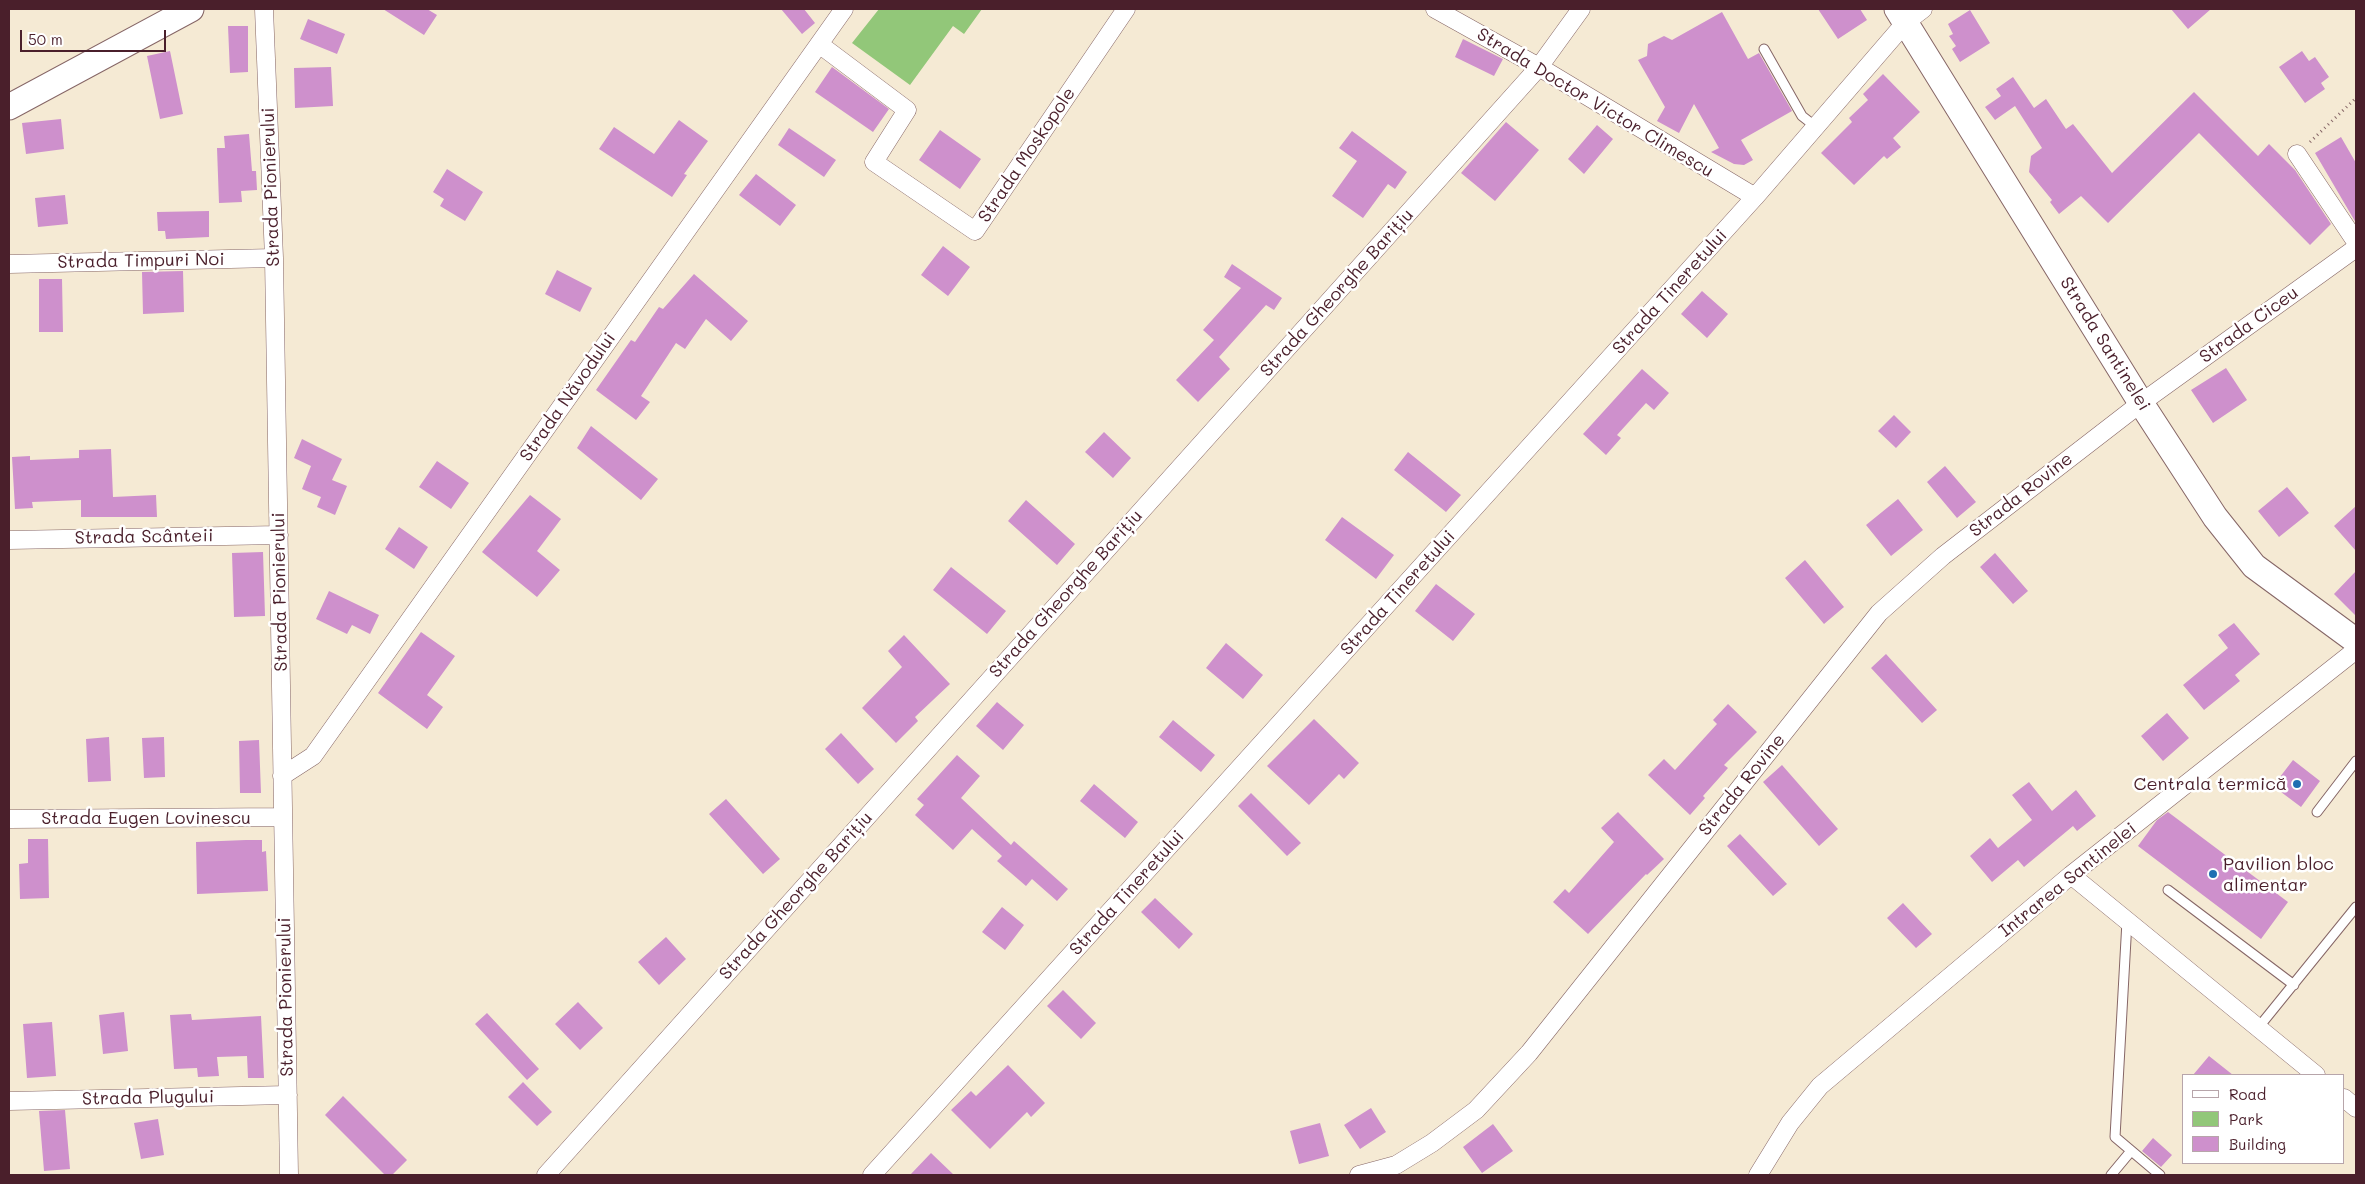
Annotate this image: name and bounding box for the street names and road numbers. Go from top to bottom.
street label: Strada Doctor Victor Climescu [1473,24,1717,182]
street label: Strada Moskopole [974,83,1080,227]
street label: Strada Pionierului [257,107,285,267]
street label: Strada Gheorghe Barițiu [1256,204,1418,382]
street label: Strada Tineretului [1608,225,1732,359]
street label: Strada Timpuri Noi [57,249,225,273]
street label: Strada Santinelei [2055,273,2155,415]
street label: Strada Ciceu [2195,282,2303,368]
street label: Strada Năvodului [515,328,621,466]
street label: Strada Rovine [1965,448,2077,542]
street label: Strada Gheorghe Barițiu [985,505,1147,683]
street label: Strada Pionierului [268,512,292,672]
street label: Strada Scânteii [74,525,214,549]
street label: Strada Tineretului [1336,526,1460,660]
street label: Strada Rovine [1694,730,1790,840]
street label: Strada Eugen Lovinescu [41,807,251,829]
street label: Strada Gheorghe Barițiu [715,807,877,985]
street label: Intrarea Santinelei [1995,818,2141,942]
street label: Strada Tineretului [1065,826,1189,960]
street label: Strada Pionierului [274,917,298,1077]
street label: Strada Plugului [82,1086,214,1110]

